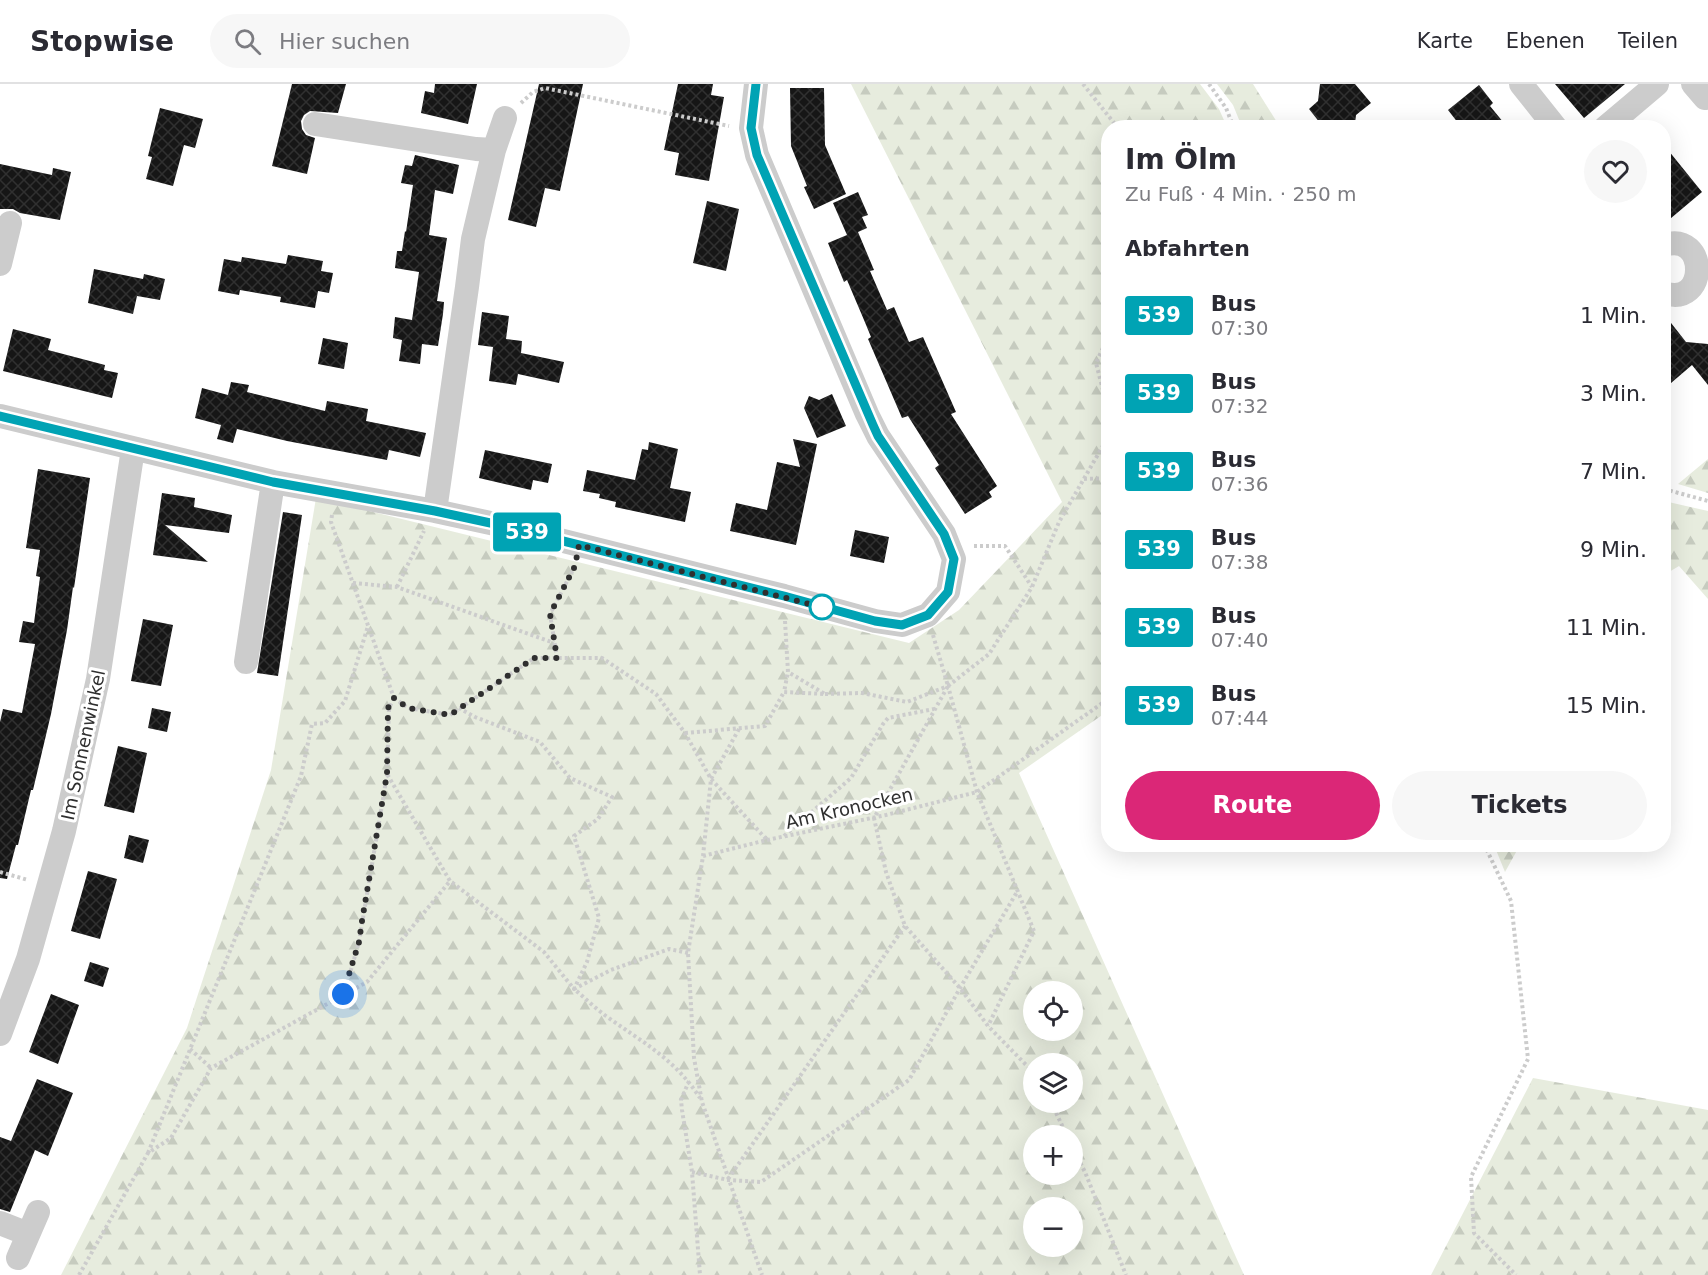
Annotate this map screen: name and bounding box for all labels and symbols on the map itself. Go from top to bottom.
line badge: 539 [492,512,562,552]
unlabelled marker [809,594,835,620]
street label: Im Sonnenwinkel [57,668,109,822]
street label: Am Kronocken [783,783,915,833]
your location [328,979,358,1009]

